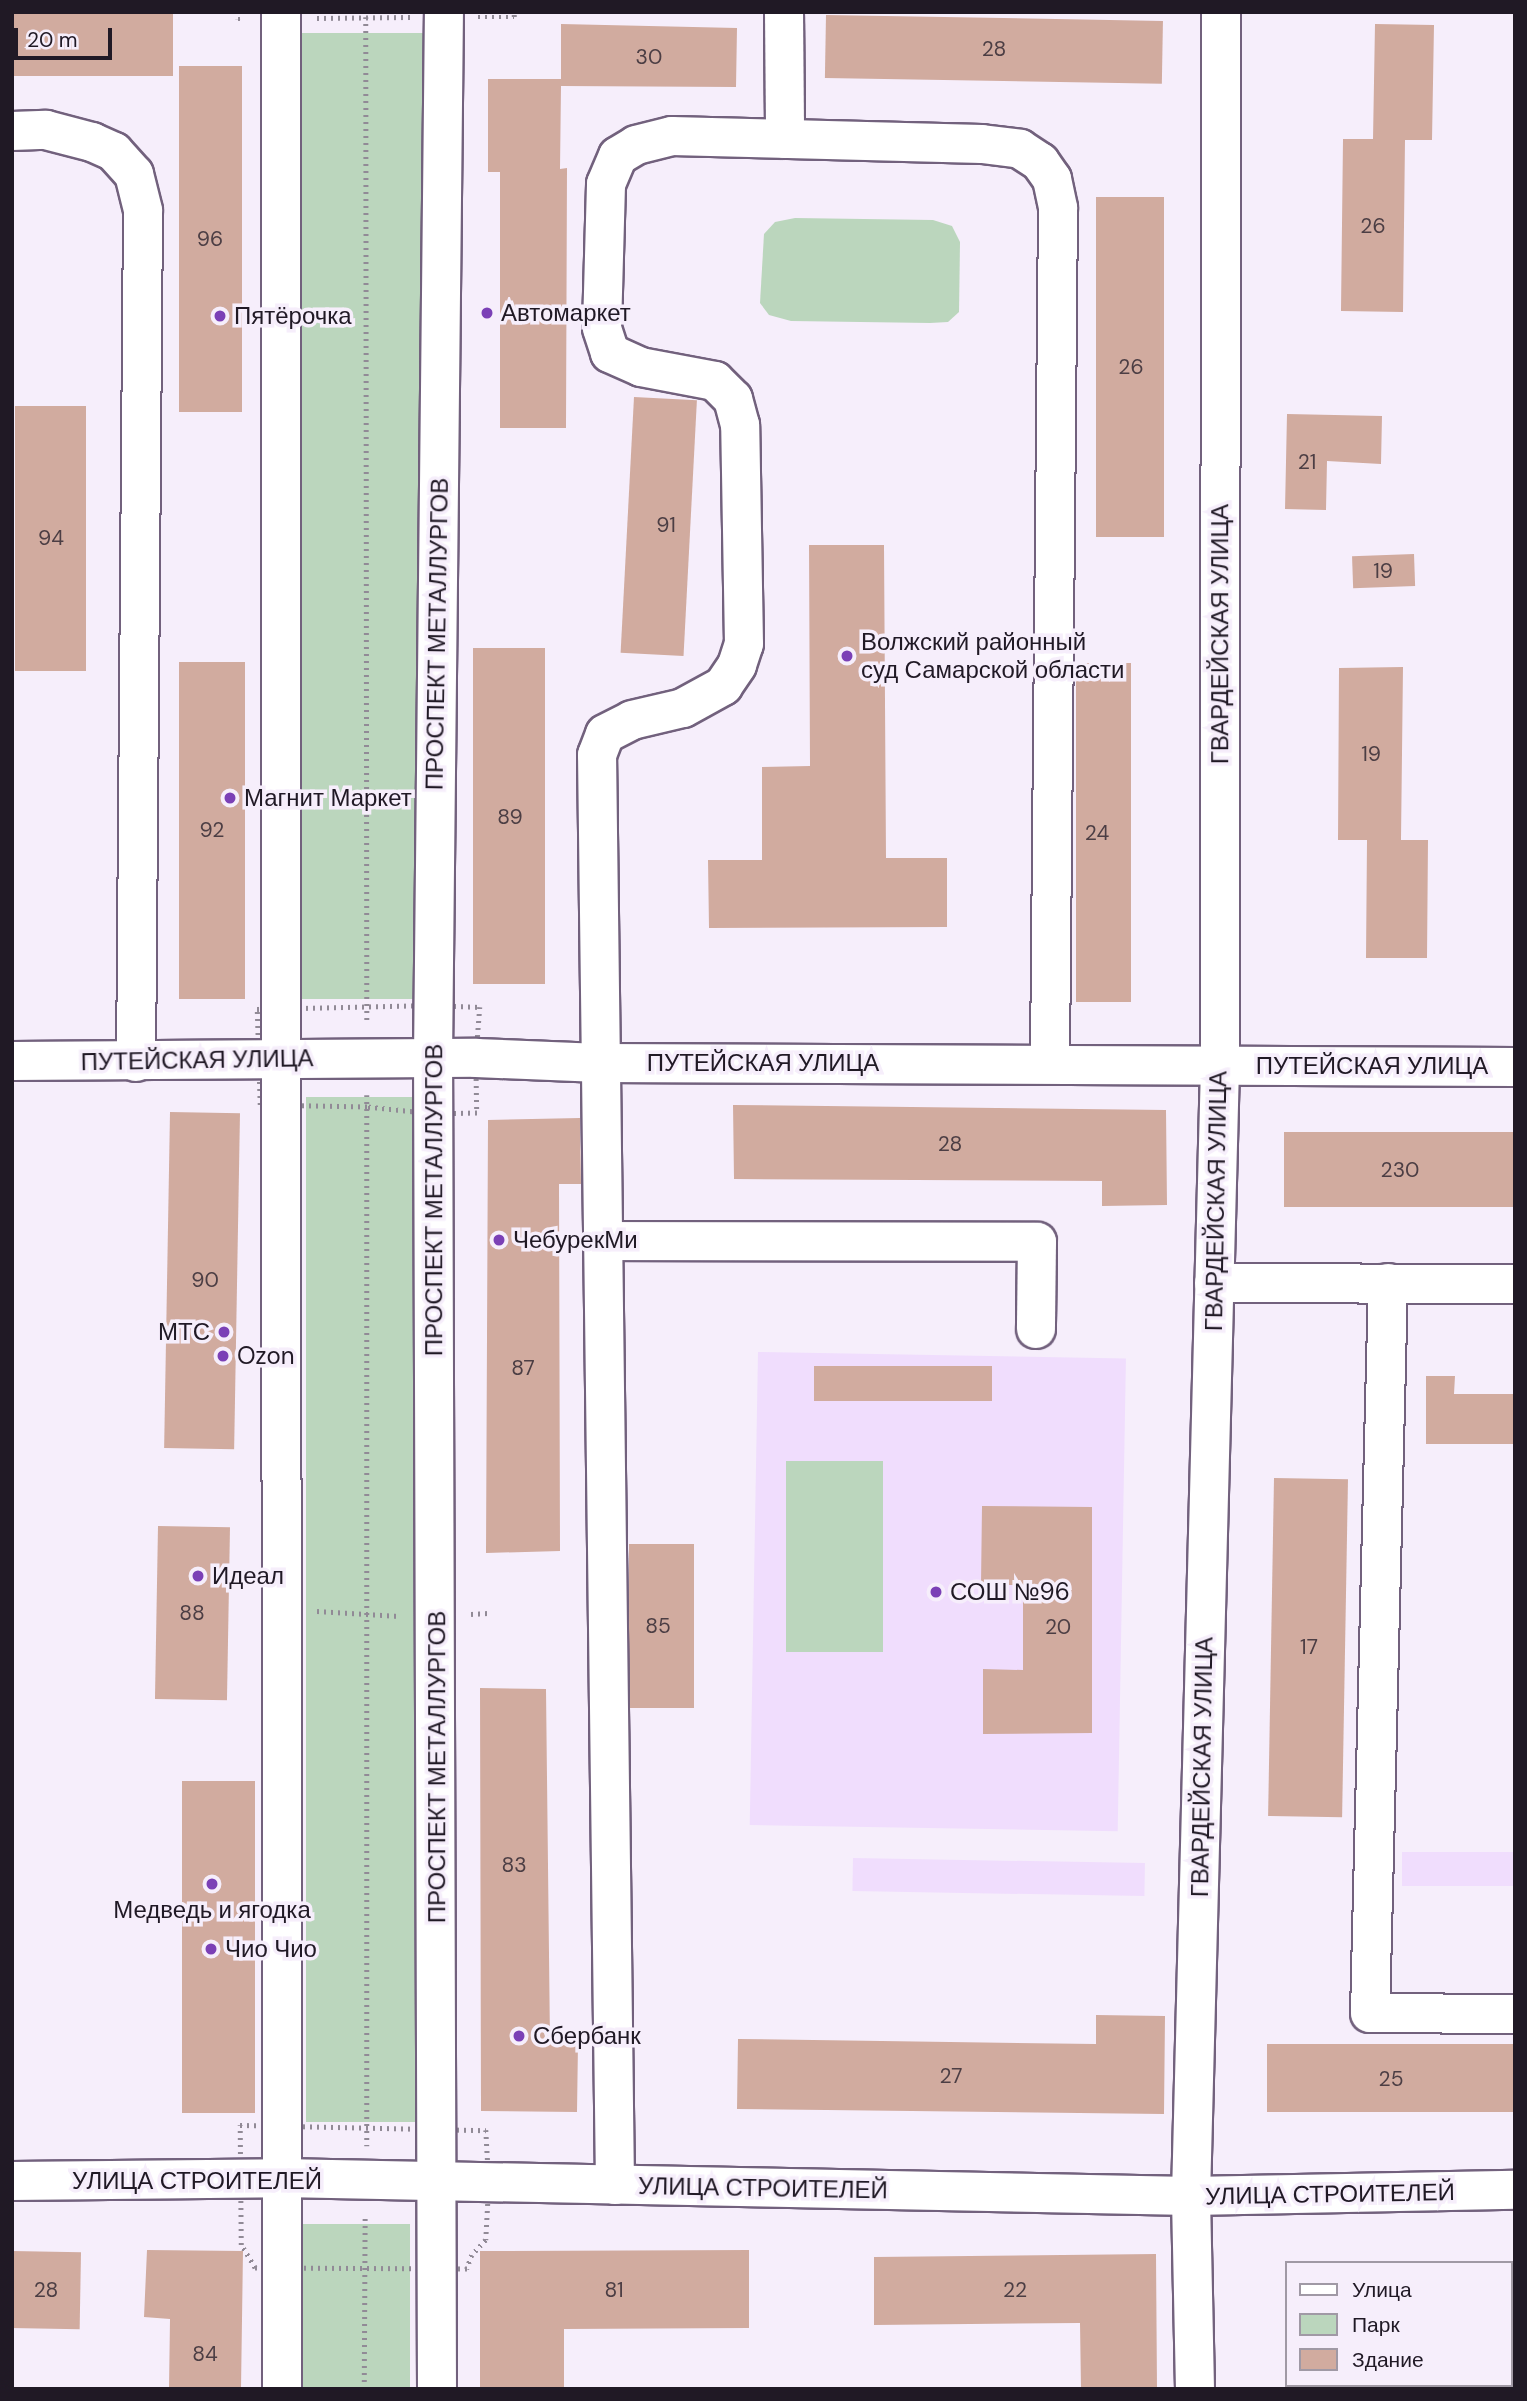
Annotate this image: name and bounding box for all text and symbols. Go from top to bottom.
scale bar [18,14,116,58]
text: 20 m [27,26,78,54]
house number: 28 [982,36,1006,62]
house number: 30 [636,44,662,70]
house number: 26 [1360,213,1386,239]
house number: 96 [197,226,223,252]
place label: Автомаркет [501,299,631,327]
place label: Пятёрочка [234,302,352,330]
marker: Автомаркет [479,305,495,321]
marker: Пятёрочка [212,308,228,324]
house number: 26 [1118,354,1144,380]
house number: 21 [1298,449,1316,475]
street label: ПРОСПЕКТ МЕТАЛЛУРГОВ [420,478,454,790]
street label: ГВАРДЕЙСКАЯ УЛИЦА [1206,504,1234,764]
house number: 91 [656,512,676,538]
house number: 94 [38,525,64,551]
house number: 19 [1373,558,1393,584]
place label: Волжский районный суд Самарской области [861,628,1124,684]
marker: Волжский районный суд Самарской области [839,648,855,664]
house number: 19 [1361,741,1381,767]
place label: Магнит Маркет [244,784,412,812]
marker: Магнит Маркет [222,790,238,806]
house number: 89 [497,804,523,830]
house number: 92 [200,817,224,843]
house number: 24 [1085,820,1109,846]
street label: ПУТЕЙСКАЯ УЛИЦА [80,1044,314,1076]
street label: ПРОСПЕКТ МЕТАЛЛУРГОВ [420,1044,448,1356]
street label: ПУТЕЙСКАЯ УЛИЦА [647,1049,879,1077]
street label: ПУТЕЙСКАЯ УЛИЦА [1256,1052,1488,1080]
street label: ГВАРДЕЙСКАЯ УЛИЦА [1199,1071,1233,1331]
house number: 28 [938,1131,962,1157]
house number: 230 [1381,1157,1419,1183]
place label: ЧебурекМи [513,1226,638,1254]
marker: ЧебурекМи [491,1232,507,1248]
house number: 90 [191,1267,219,1293]
place label: МТС [158,1318,210,1346]
marker: МТС [216,1324,232,1340]
place label: Ozon [237,1342,295,1370]
marker: Ozon [215,1348,231,1364]
house number: 87 [511,1355,535,1381]
place label: Идеал [212,1562,284,1590]
marker: Идеал [190,1568,206,1584]
place label: СОШ №96 [950,1578,1070,1606]
marker: СОШ №96 [928,1584,944,1600]
house number: 88 [179,1600,205,1626]
street label: ПРОСПЕКТ МЕТАЛЛУРГОВ [423,1611,451,1923]
house number: 85 [645,1613,671,1639]
house number: 20 [1045,1614,1071,1640]
house number: 17 [1300,1634,1318,1660]
street label: ГВАРДЕЙСКАЯ УЛИЦА [1185,1637,1219,1897]
house number: 83 [501,1852,527,1878]
marker: Медведь и ягодка [204,1876,220,1892]
place label: Медведь и ягодка [113,1896,311,1924]
place label: Чио Чио [225,1935,317,1963]
marker: Чио Чио [203,1941,219,1957]
place label: Сбербанк [533,2022,641,2050]
marker: Сбербанк [511,2028,527,2044]
house number: 27 [940,2063,962,2089]
house number: 25 [1379,2066,1403,2092]
street label: УЛИЦА СТРОИТЕЛЕЙ [72,2167,322,2195]
street label: УЛИЦА СТРОИТЕЛЕЙ [638,2171,888,2205]
street label: УЛИЦА СТРОИТЕЛЕЙ [1205,2177,1455,2211]
legend [1286,2261,1513,2387]
text: Улица [1352,2276,1412,2304]
house number: 28 [34,2277,58,2303]
house number: 81 [605,2277,623,2303]
house number: 22 [1003,2277,1027,2303]
text: Парк [1352,2311,1400,2339]
house number: 84 [192,2341,218,2367]
text: Здание [1352,2346,1424,2374]

